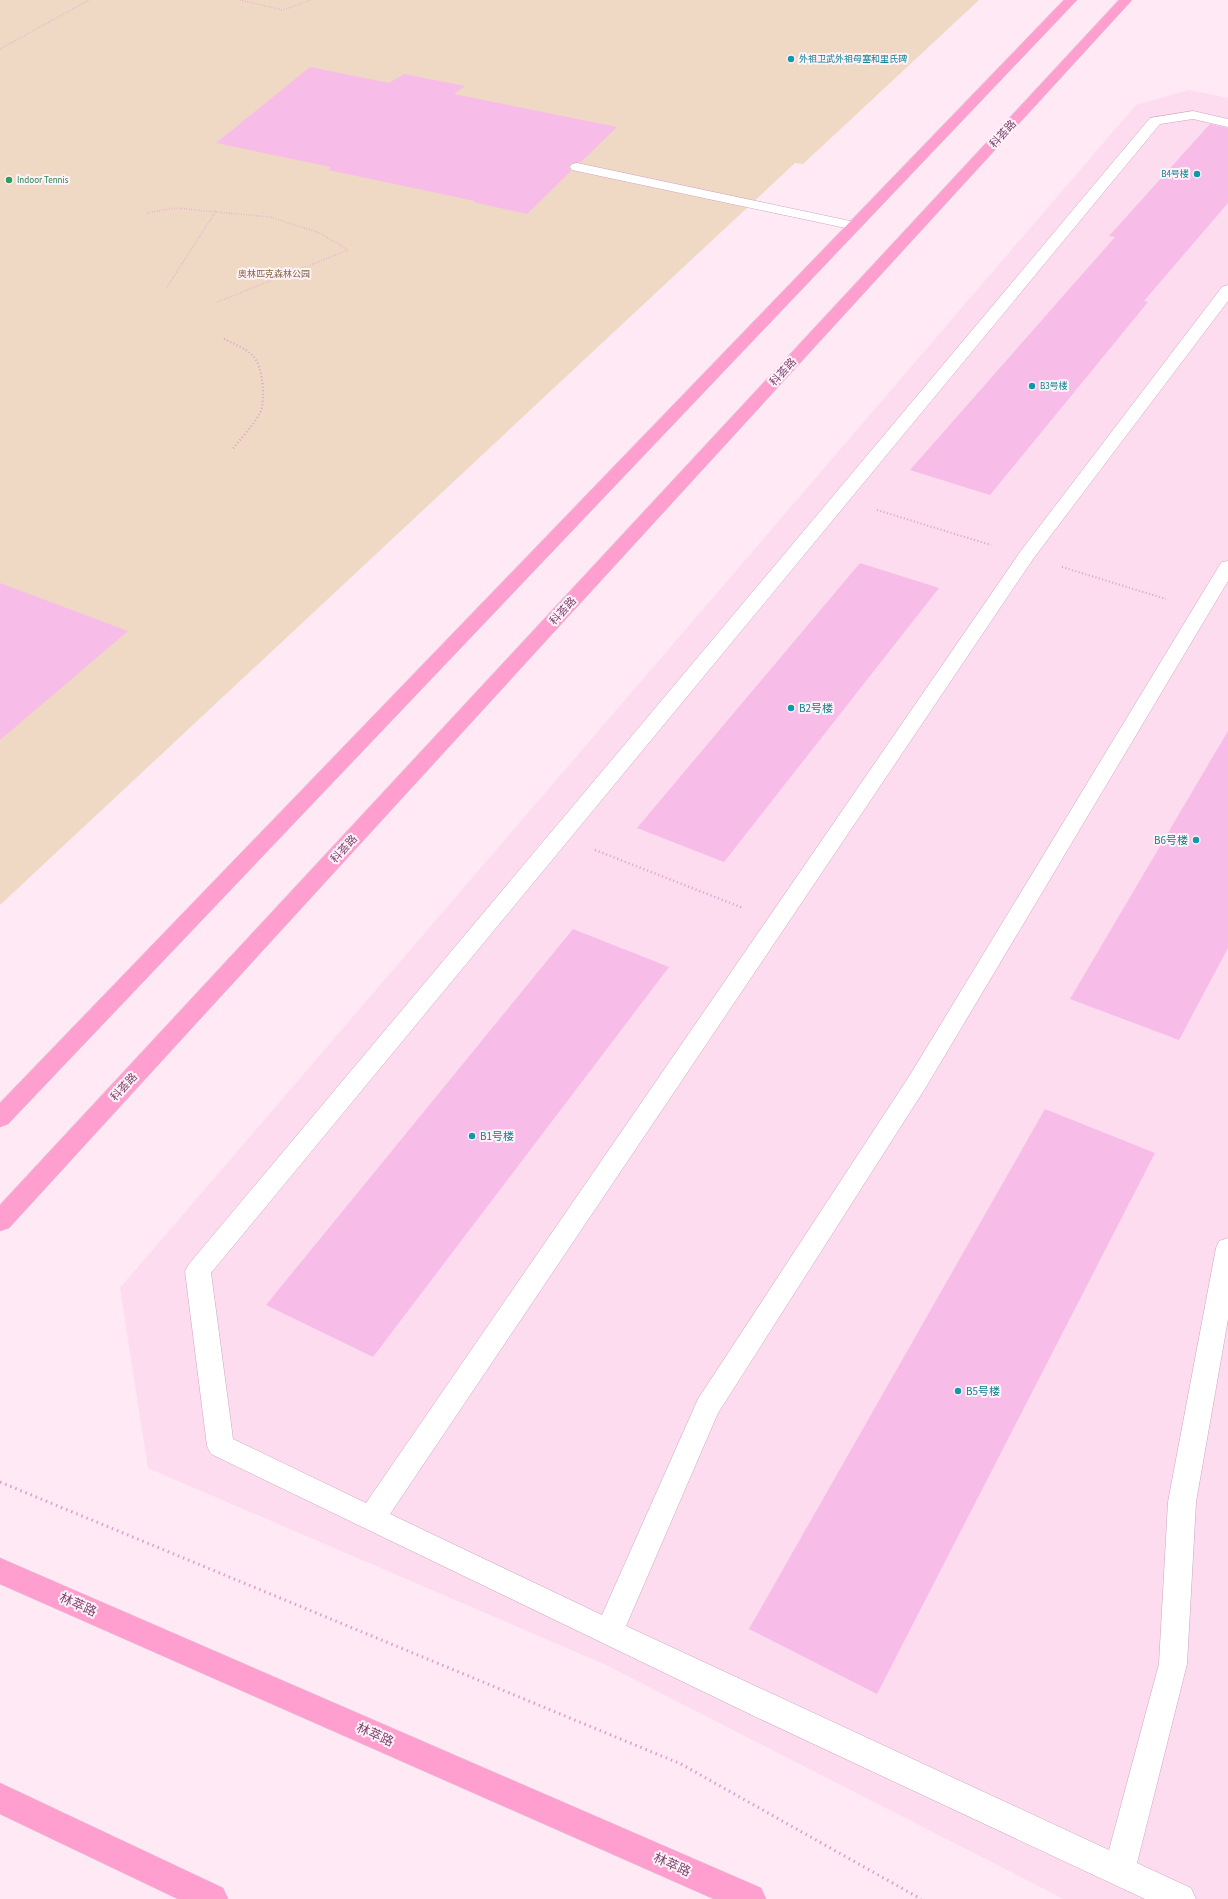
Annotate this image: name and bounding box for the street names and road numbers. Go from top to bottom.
street label: 科荟路 [986,117,1020,151]
street label: 科荟路 [766,355,800,389]
street label: 科荟路 [546,594,580,628]
street label: 科荟路 [327,832,361,866]
street label: 科荟路 [107,1070,141,1104]
street label: 林萃路 [57,1589,99,1621]
street label: 林萃路 [354,1719,396,1751]
street label: 林萃路 [651,1849,693,1881]

